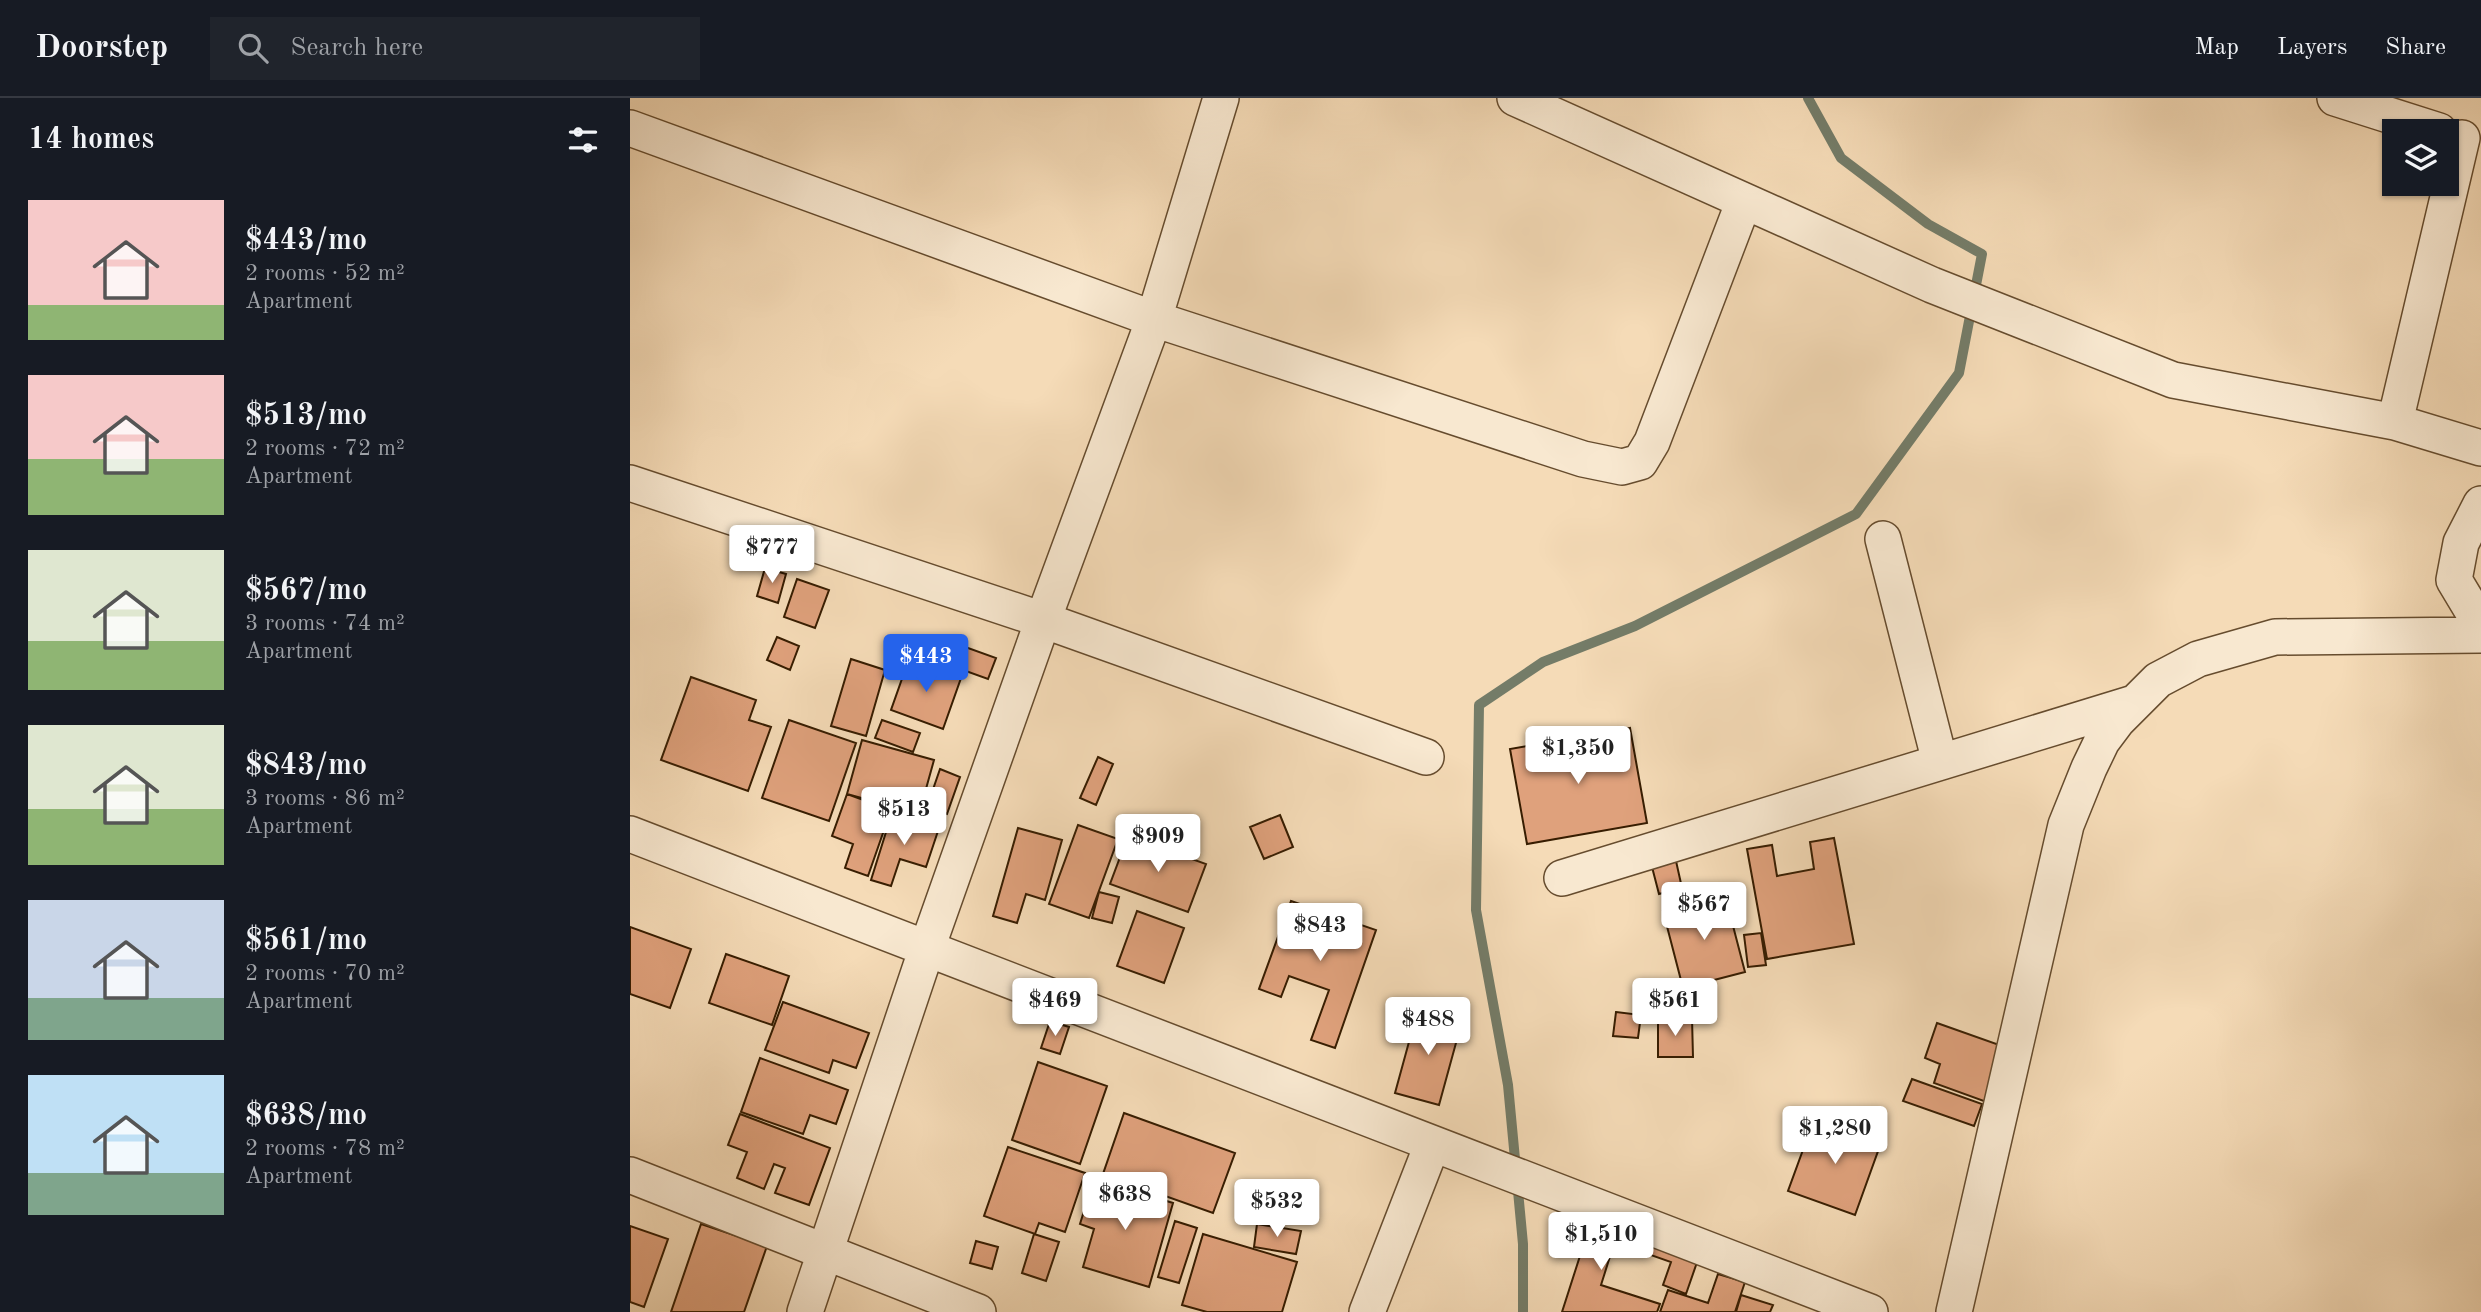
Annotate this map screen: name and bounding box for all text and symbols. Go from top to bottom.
search box [210,17,700,80]
icon: search [234,29,272,67]
text: Doorstep [35,32,168,65]
text: Search here [290,35,423,61]
text: Map [2195,36,2239,60]
text: Layers [2277,36,2347,60]
text: Share [2385,36,2446,60]
map controls [2382,119,2459,196]
button: layers [2382,119,2459,196]
icon: filters [564,121,602,159]
text: 14 homes [28,125,154,155]
text: $443/mo [245,226,367,256]
icon: home [84,228,168,312]
text: 2 rooms · 52 m² [245,262,405,285]
text: Apartment [245,290,353,313]
text: $513/mo [245,401,367,431]
icon: home [84,403,168,487]
text: 2 rooms · 72 m² [245,437,405,460]
text: Apartment [245,465,353,488]
pin: $777 [731,526,813,585]
text: $777 [745,536,799,559]
text: $567/mo [245,576,367,606]
icon: home [84,578,168,662]
text: 3 rooms · 74 m² [245,612,405,635]
pin: $443 [885,634,967,694]
text: Apartment [245,640,353,663]
text: $443 [899,645,953,668]
pin: $1,350 [1521,726,1635,786]
text: $1,350 [1541,737,1615,760]
text: $843/mo [245,751,367,781]
icon: home [84,753,168,837]
text: 3 rooms · 86 m² [245,787,405,810]
pin: $513 [863,788,945,847]
text: $513 [877,798,931,821]
pin: $909 [1117,814,1199,874]
text: Apartment [245,815,353,838]
text: $909 [1131,825,1185,848]
pin: $567 [1663,882,1745,942]
text: $567 [1677,893,1731,916]
pin: $843 [1279,904,1361,963]
text: $843 [1293,914,1347,937]
text: $561/mo [245,926,367,956]
icon: home [84,928,168,1012]
text: 2 rooms · 70 m² [245,962,405,985]
pin: $469 [1014,978,1096,1038]
pin: $561 [1634,978,1716,1038]
text: $469 [1028,989,1082,1012]
text: $561 [1648,989,1702,1012]
text: Apartment [245,990,353,1013]
pin: $488 [1387,998,1469,1057]
text: $488 [1401,1008,1455,1031]
text: $638/mo [245,1101,367,1131]
icon: home [84,1103,168,1187]
pin: $1,280 [1778,1107,1892,1166]
text: $1,280 [1798,1117,1872,1140]
text: 2 rooms · 78 m² [245,1137,405,1160]
text: Apartment [245,1165,353,1188]
pin: $638 [1084,1172,1166,1232]
pin: $532 [1236,1180,1318,1239]
text: $638 [1098,1183,1152,1206]
text: $532 [1250,1190,1304,1213]
pin: $1,510 [1544,1212,1658,1272]
text: $1,510 [1564,1223,1638,1246]

